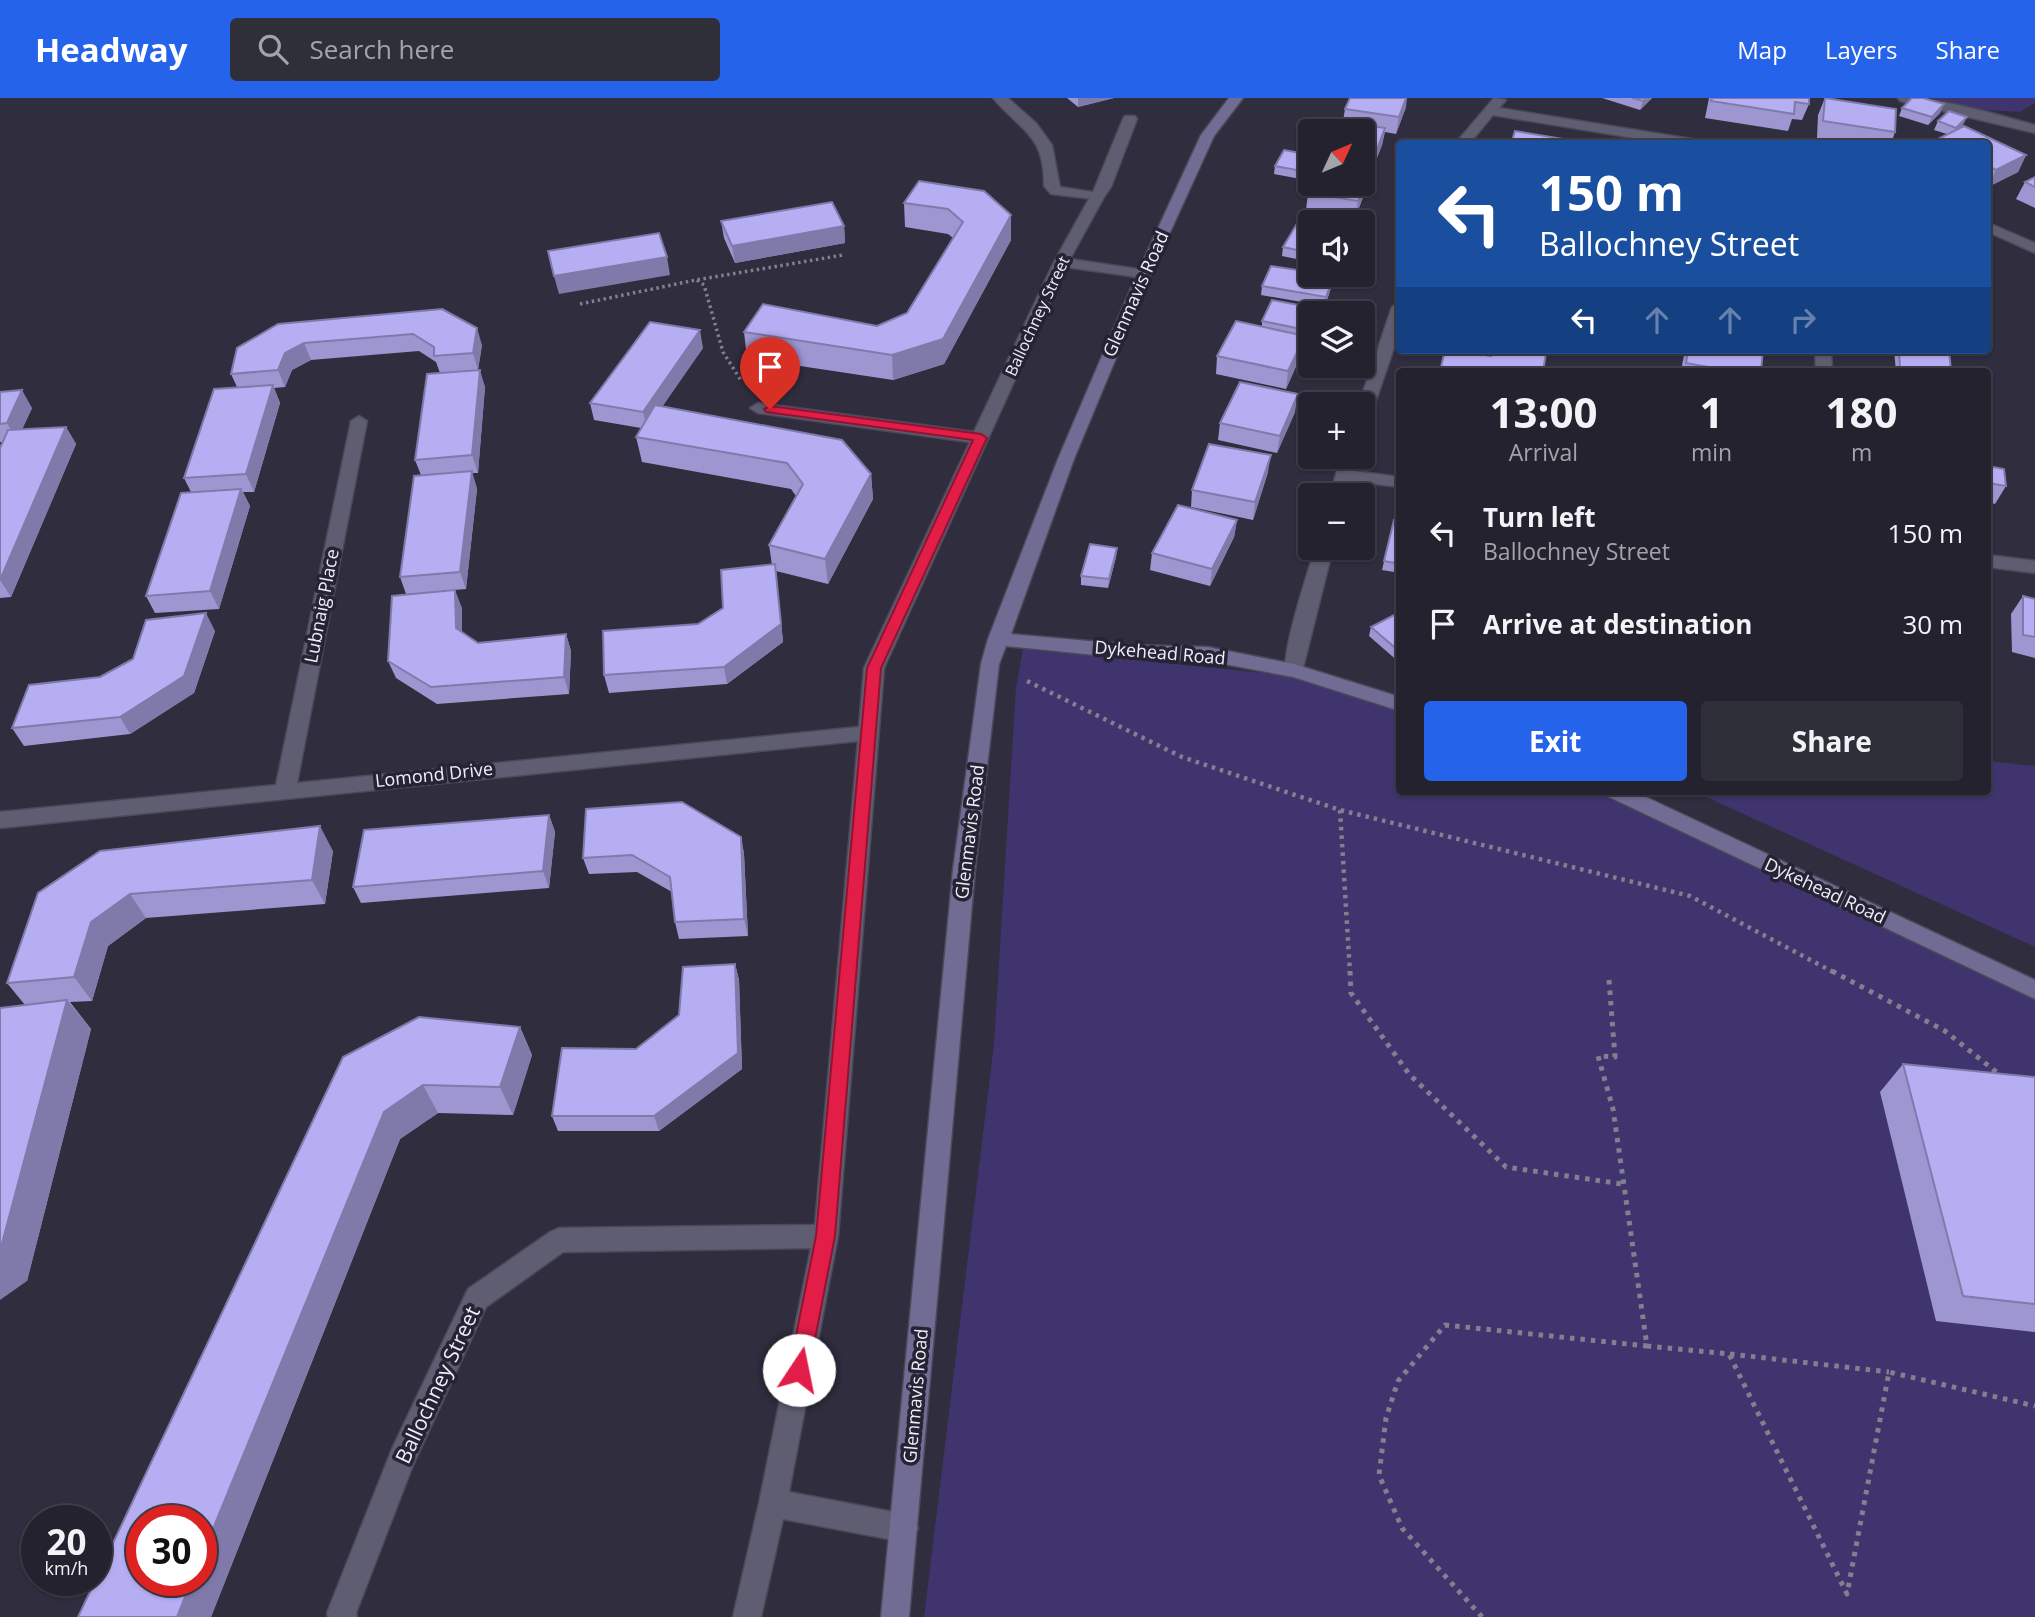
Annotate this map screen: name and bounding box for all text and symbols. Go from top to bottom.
search box [230,18,720,81]
text: Headway [35,27,188,72]
icon: search [254,30,292,68]
text: Search here [310,31,454,67]
text: Map [1737,33,1787,66]
text: Layers [1825,33,1898,66]
text: Share [1936,33,2000,66]
north arrow [1298,119,1376,196]
map controls [1298,119,1375,560]
text: 150 m [1539,159,1684,225]
icon: left [1424,168,1515,259]
button: sound [1298,210,1375,287]
text: Ballochney Street [1539,222,1799,265]
street label: Glenmavis Road [1097,227,1174,360]
street label: Ballochney Street [1000,252,1075,380]
button: layers [1298,301,1375,378]
icon: left [1565,301,1603,339]
icon: ahead [1638,301,1676,339]
icon: ahead [1711,301,1749,339]
icon: right [1784,301,1822,339]
pin [740,337,800,409]
icon: arrive [751,348,789,386]
text: 13:00 [1489,383,1597,440]
text: 1 [1699,383,1724,440]
text: 180 [1826,383,1898,440]
button: + [1298,392,1375,469]
text: Arrival [1509,436,1578,468]
text: min [1691,436,1732,468]
text: m [1851,436,1872,468]
button: − [1298,483,1375,560]
text: Turn left [1483,499,1595,535]
icon: left [1424,514,1462,552]
text: 150 m [1888,515,1963,551]
text: Ballochney Street [1483,535,1670,567]
street label: Lubnaig Place [298,547,344,665]
icon: arrive [1424,605,1462,643]
text: Arrive at destination [1483,606,1752,642]
text: 30 m [1902,606,1963,642]
street label: Dykehead Road [1094,634,1227,670]
button: Exit [1424,701,1687,781]
button: Share [1701,701,1963,781]
street label: Lomond Drive [374,756,494,792]
street label: Glenmavis Road [949,763,989,900]
street label: Dykehead Road [1761,851,1890,929]
street label: Ballochney Street [388,1301,486,1468]
street label: Glenmavis Road [897,1328,933,1464]
position arrow [762,1333,836,1407]
speed limit sign: 30 [126,1505,217,1596]
text: 20 [46,1518,87,1565]
text: km/h [45,1556,88,1580]

